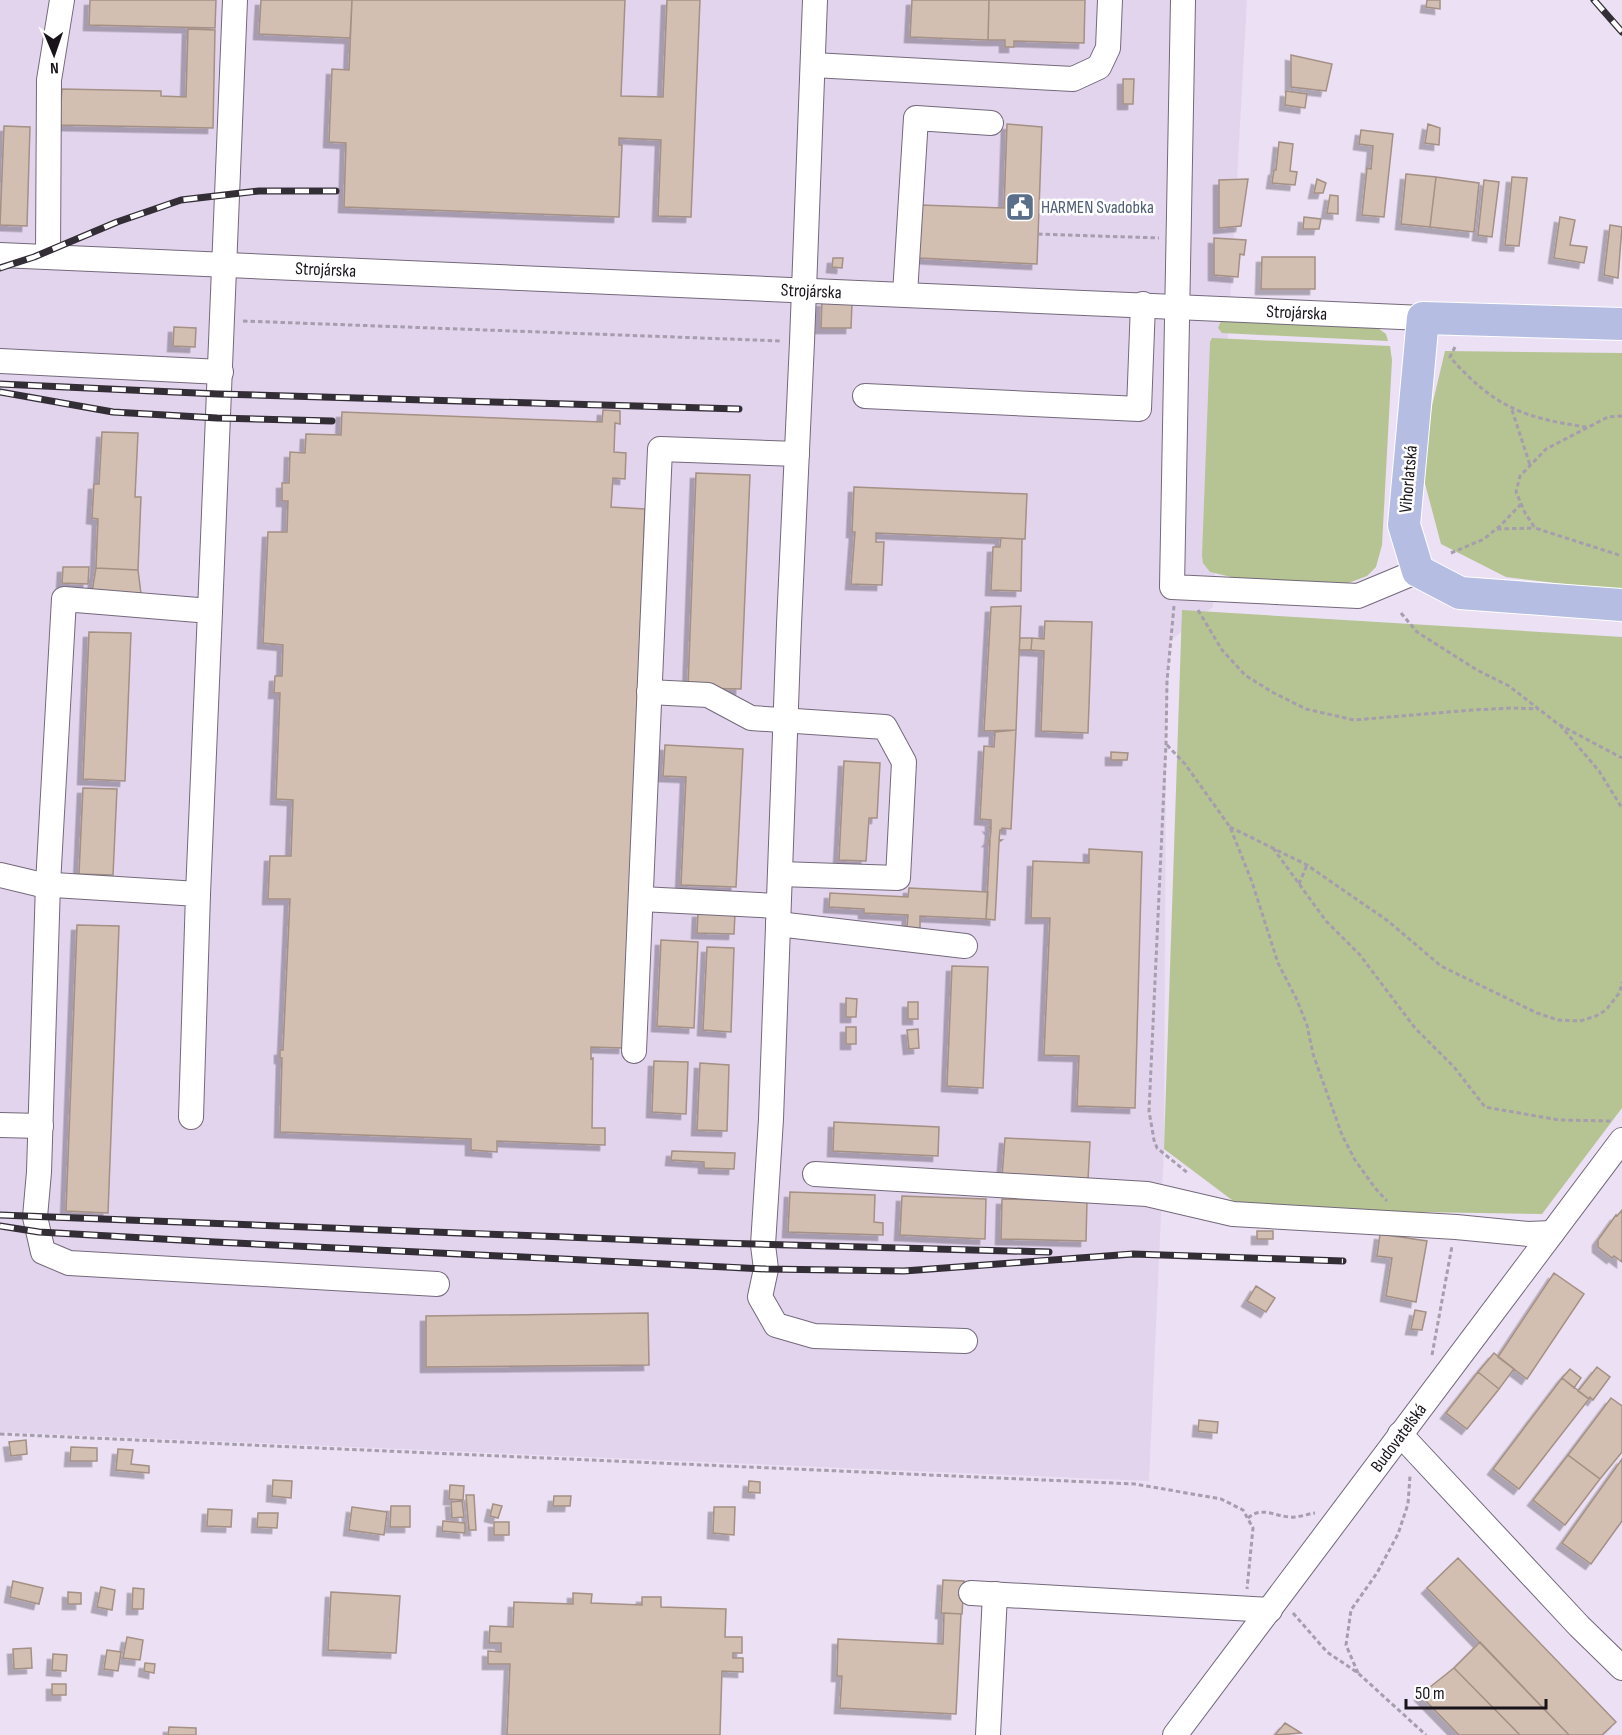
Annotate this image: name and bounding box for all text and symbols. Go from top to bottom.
north arrow [24,24,84,84]
text: N [50,58,59,77]
public building icon: HARMEN Svadobka [1004,191,1036,223]
place label: HARMEN Svadobka [1041,197,1154,218]
street label: Strojárska [295,258,357,282]
street label: Strojárska [780,280,842,303]
street label: Strojárska [1266,301,1328,325]
street label: Vihorlatská [1395,444,1422,514]
street label: Budovateľská [1366,1399,1431,1476]
scale bar [1406,1672,1546,1710]
text: 50 m [1415,1683,1445,1704]

